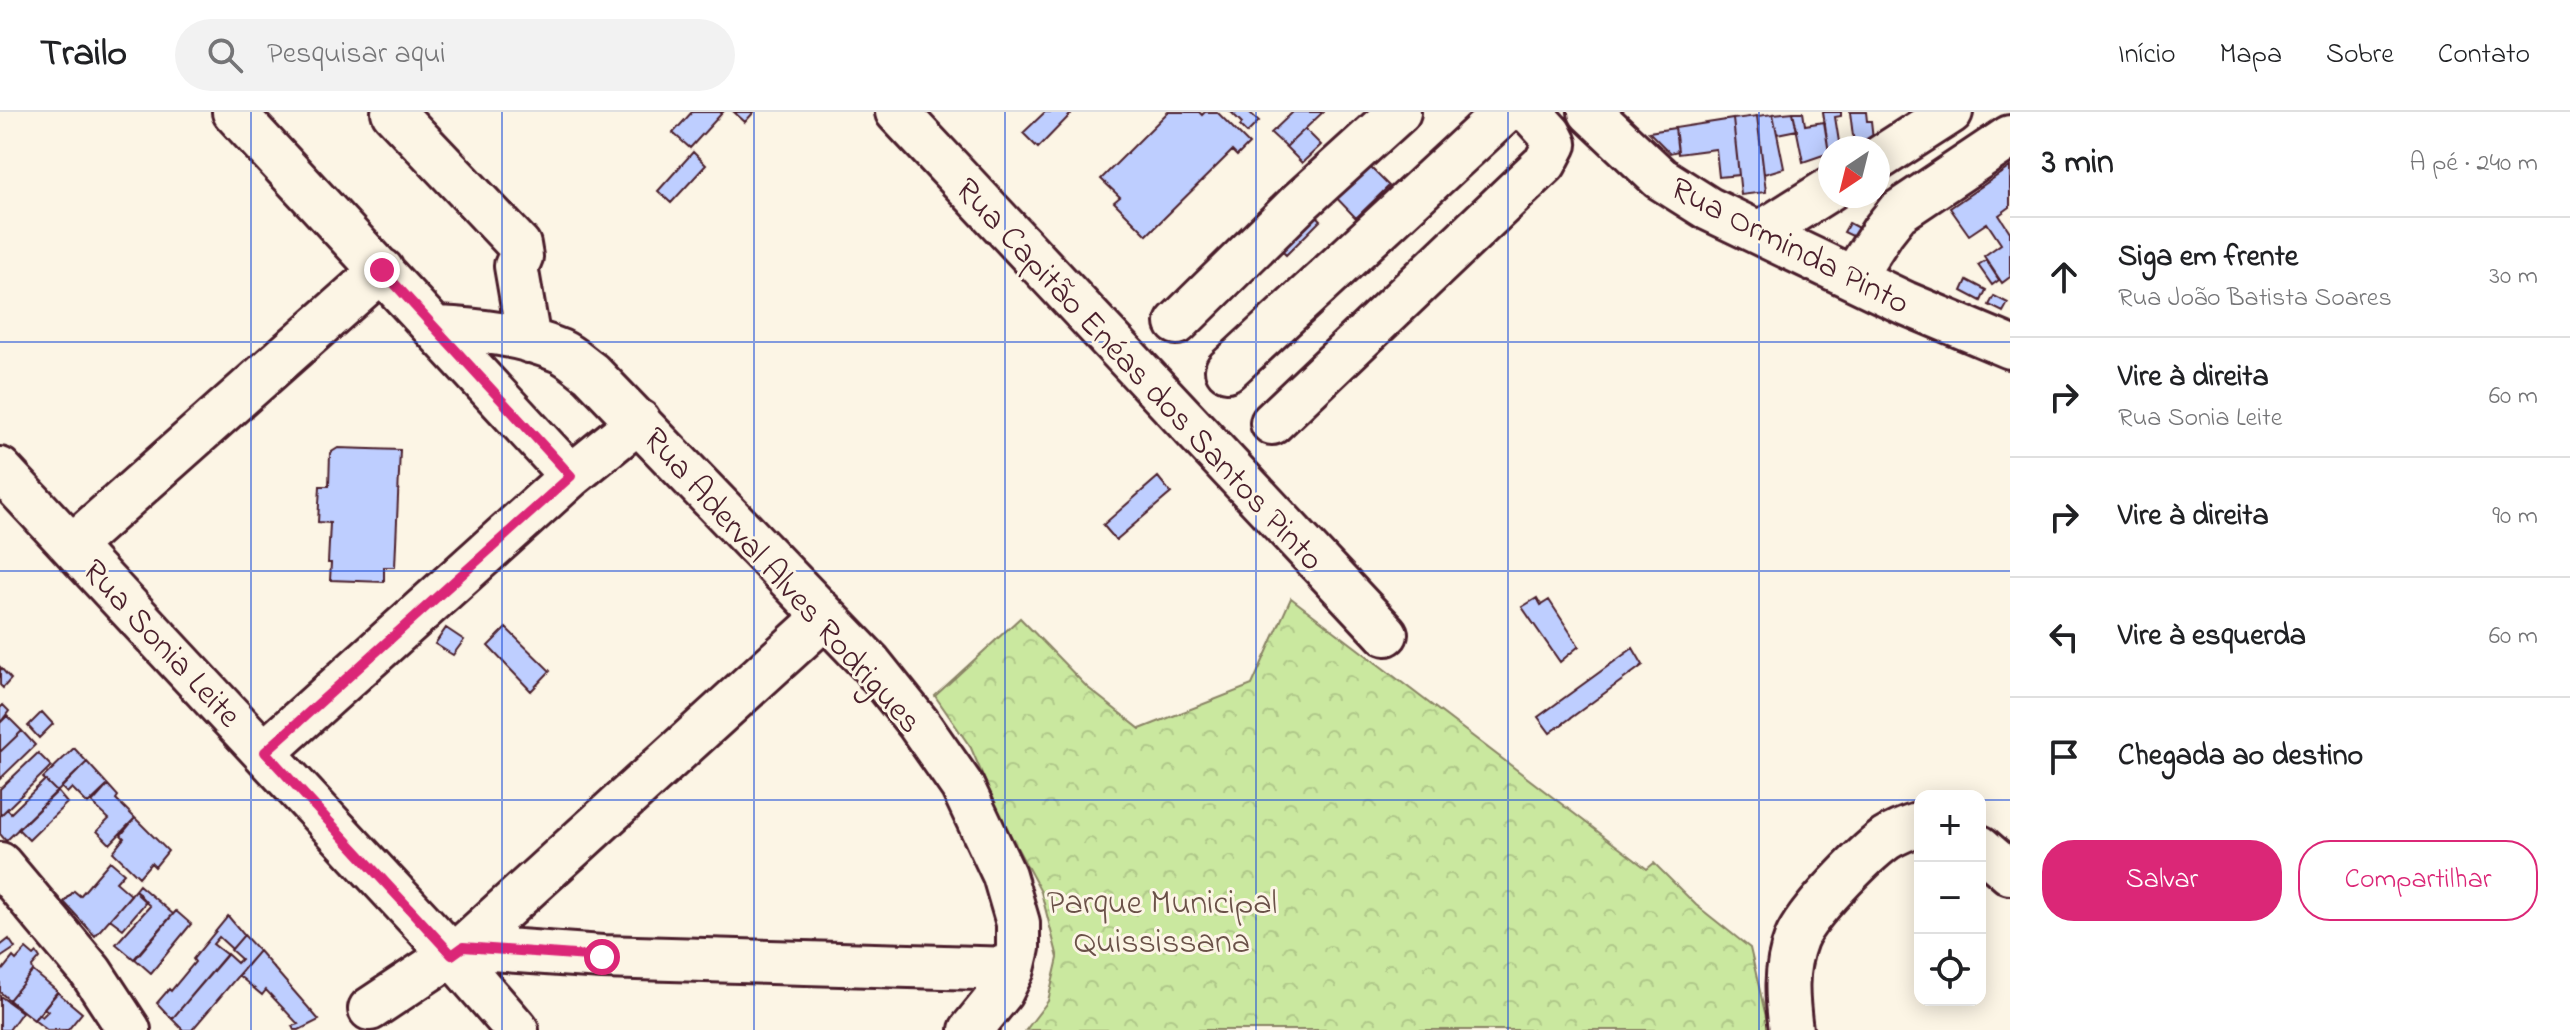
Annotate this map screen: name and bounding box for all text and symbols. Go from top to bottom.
search box [175,19,735,91]
text: Trailo [40,27,127,83]
icon: search [203,33,247,77]
text: Pesquisar aqui [267,33,446,77]
text: Início [2118,35,2176,76]
text: Mapa [2220,35,2282,76]
text: Sobre [2326,35,2394,76]
text: Contato [2438,35,2530,76]
north arrow [1818,136,1890,208]
text: 3 min [2042,139,2114,189]
text: A pé · 240 m [2410,145,2538,183]
street label: Rua Orminda Pinto [1661,166,1918,329]
street label: Rua Capitão Enéas dos Santos Pinto [942,168,1334,584]
text: Siga em frente [2118,236,2298,280]
route end [364,252,400,288]
icon: ahead [2042,255,2086,299]
text: 30 m [2489,258,2538,296]
text: Rua João Batista Soares [2118,280,2392,318]
text: Vire à direita [2118,356,2269,400]
icon: right [2042,375,2086,419]
text: 60 m [2489,378,2538,416]
text: Rua Sonia Leite [2118,400,2282,438]
street label: Rua Aderval Alves Rodrigues [629,417,933,746]
icon: right [2042,495,2086,539]
text: Vire à direita [2118,495,2269,539]
text: 90 m [2492,498,2538,536]
street label: Rua Sonia Leite [69,549,252,741]
icon: left [2042,615,2086,659]
text: Vire à esquerda [2118,615,2306,659]
text: 60 m [2489,618,2538,656]
icon: arrive [2042,735,2086,779]
text: Chegada ao destino [2118,735,2363,779]
map controls [1914,790,1986,1006]
button: + [1914,790,1986,862]
button: Salvar [2042,840,2282,921]
button: Compartilhar [2298,840,2538,921]
button: − [1914,862,1986,934]
park label: Parque Municipal Quississana [1047,880,1277,969]
button: locate [1914,934,1986,1006]
route start [584,939,620,975]

